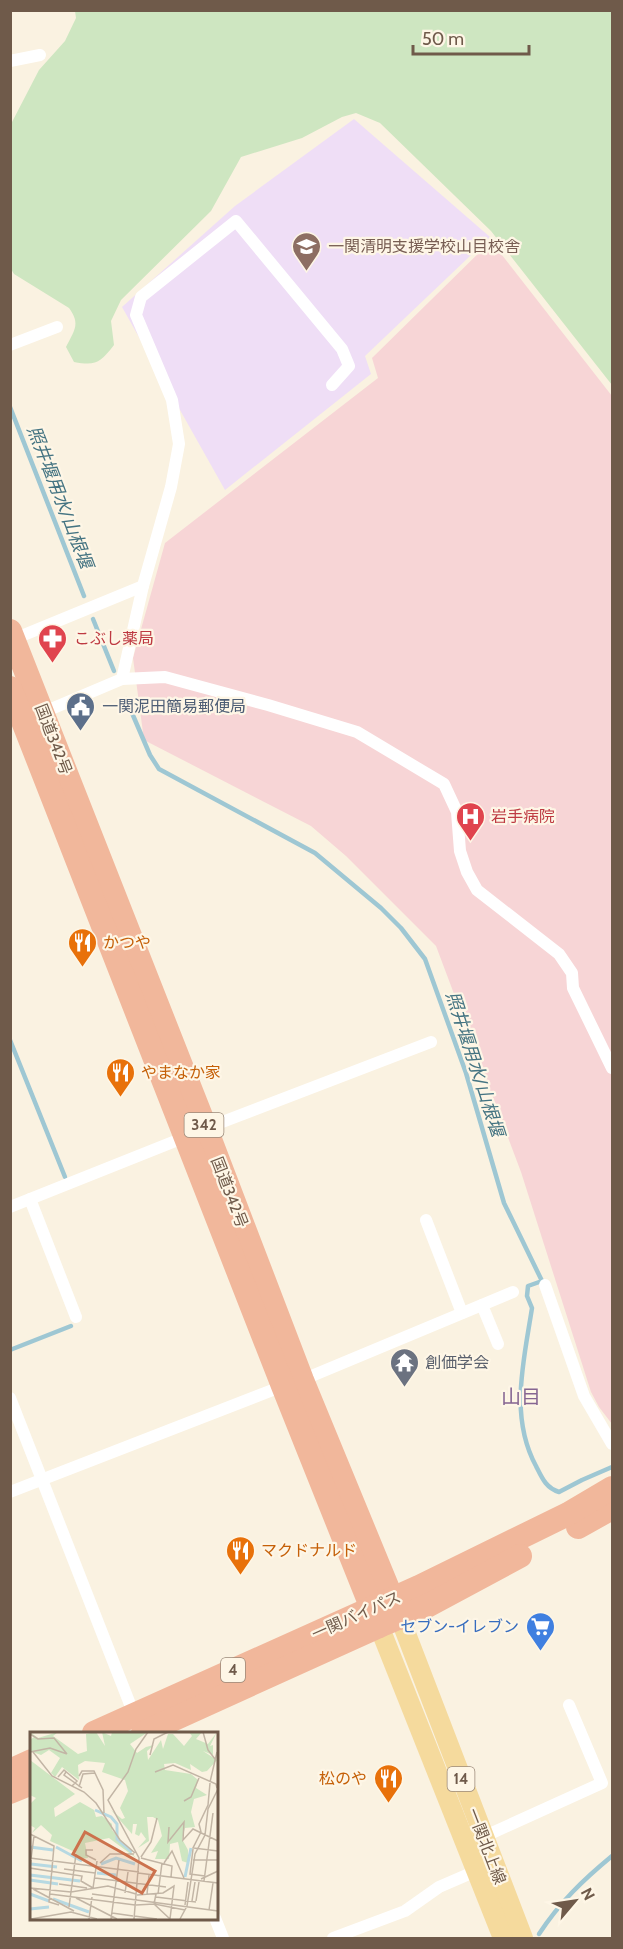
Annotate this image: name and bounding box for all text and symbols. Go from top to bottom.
scale bar [413,18,528,56]
text: 50 m [422,28,464,50]
school or university icon: 一関清明支援学校山目校舎 [291,230,323,272]
place label: 一関清明支援学校山目校舎 [328,237,520,256]
water label: 照井堰用水/山根堰 [23,423,98,574]
pharmacy icon: こぶし薬局 [37,622,69,664]
place label: こぶし薬局 [74,629,154,648]
public building icon: 一関泥田簡易郵便局 [65,690,97,732]
place label: 一関泥田簡易郵便局 [102,697,246,716]
street label: 国道342号 [31,701,76,777]
hospital icon: 岩手病院 [454,800,486,842]
place label: 岩手病院 [491,807,555,826]
restaurant icon: かつや [66,926,98,968]
place label: かつや [103,933,151,952]
water label: 照井堰用水/山根堰 [441,989,510,1142]
restaurant icon: やまなか家 [104,1056,136,1098]
place label: やまなか家 [141,1063,221,1082]
road number: 342 [184,1113,224,1137]
street label: 国道342号 [207,1154,252,1230]
temple icon: 創価学会 [388,1346,420,1388]
place label: 創価学会 [425,1353,489,1372]
district label: 山目 [501,1385,541,1409]
restaurant icon: マクドナルド [224,1534,256,1576]
place label: マクドナルド [261,1541,357,1560]
street label: 一関バイパス [309,1587,404,1644]
supermarket icon: セブン-イレブン [524,1610,556,1652]
place label: セブン-イレブン [400,1617,519,1636]
road number: 4 [221,1658,245,1682]
inset map [30,1732,218,1919]
restaurant icon: 松のや [372,1762,404,1804]
road number: 14 [448,1767,474,1791]
place label: 松のや [319,1769,367,1788]
street label: 一関北上線 [463,1805,510,1887]
north arrow [545,1871,605,1931]
text: N [577,1884,599,1904]

